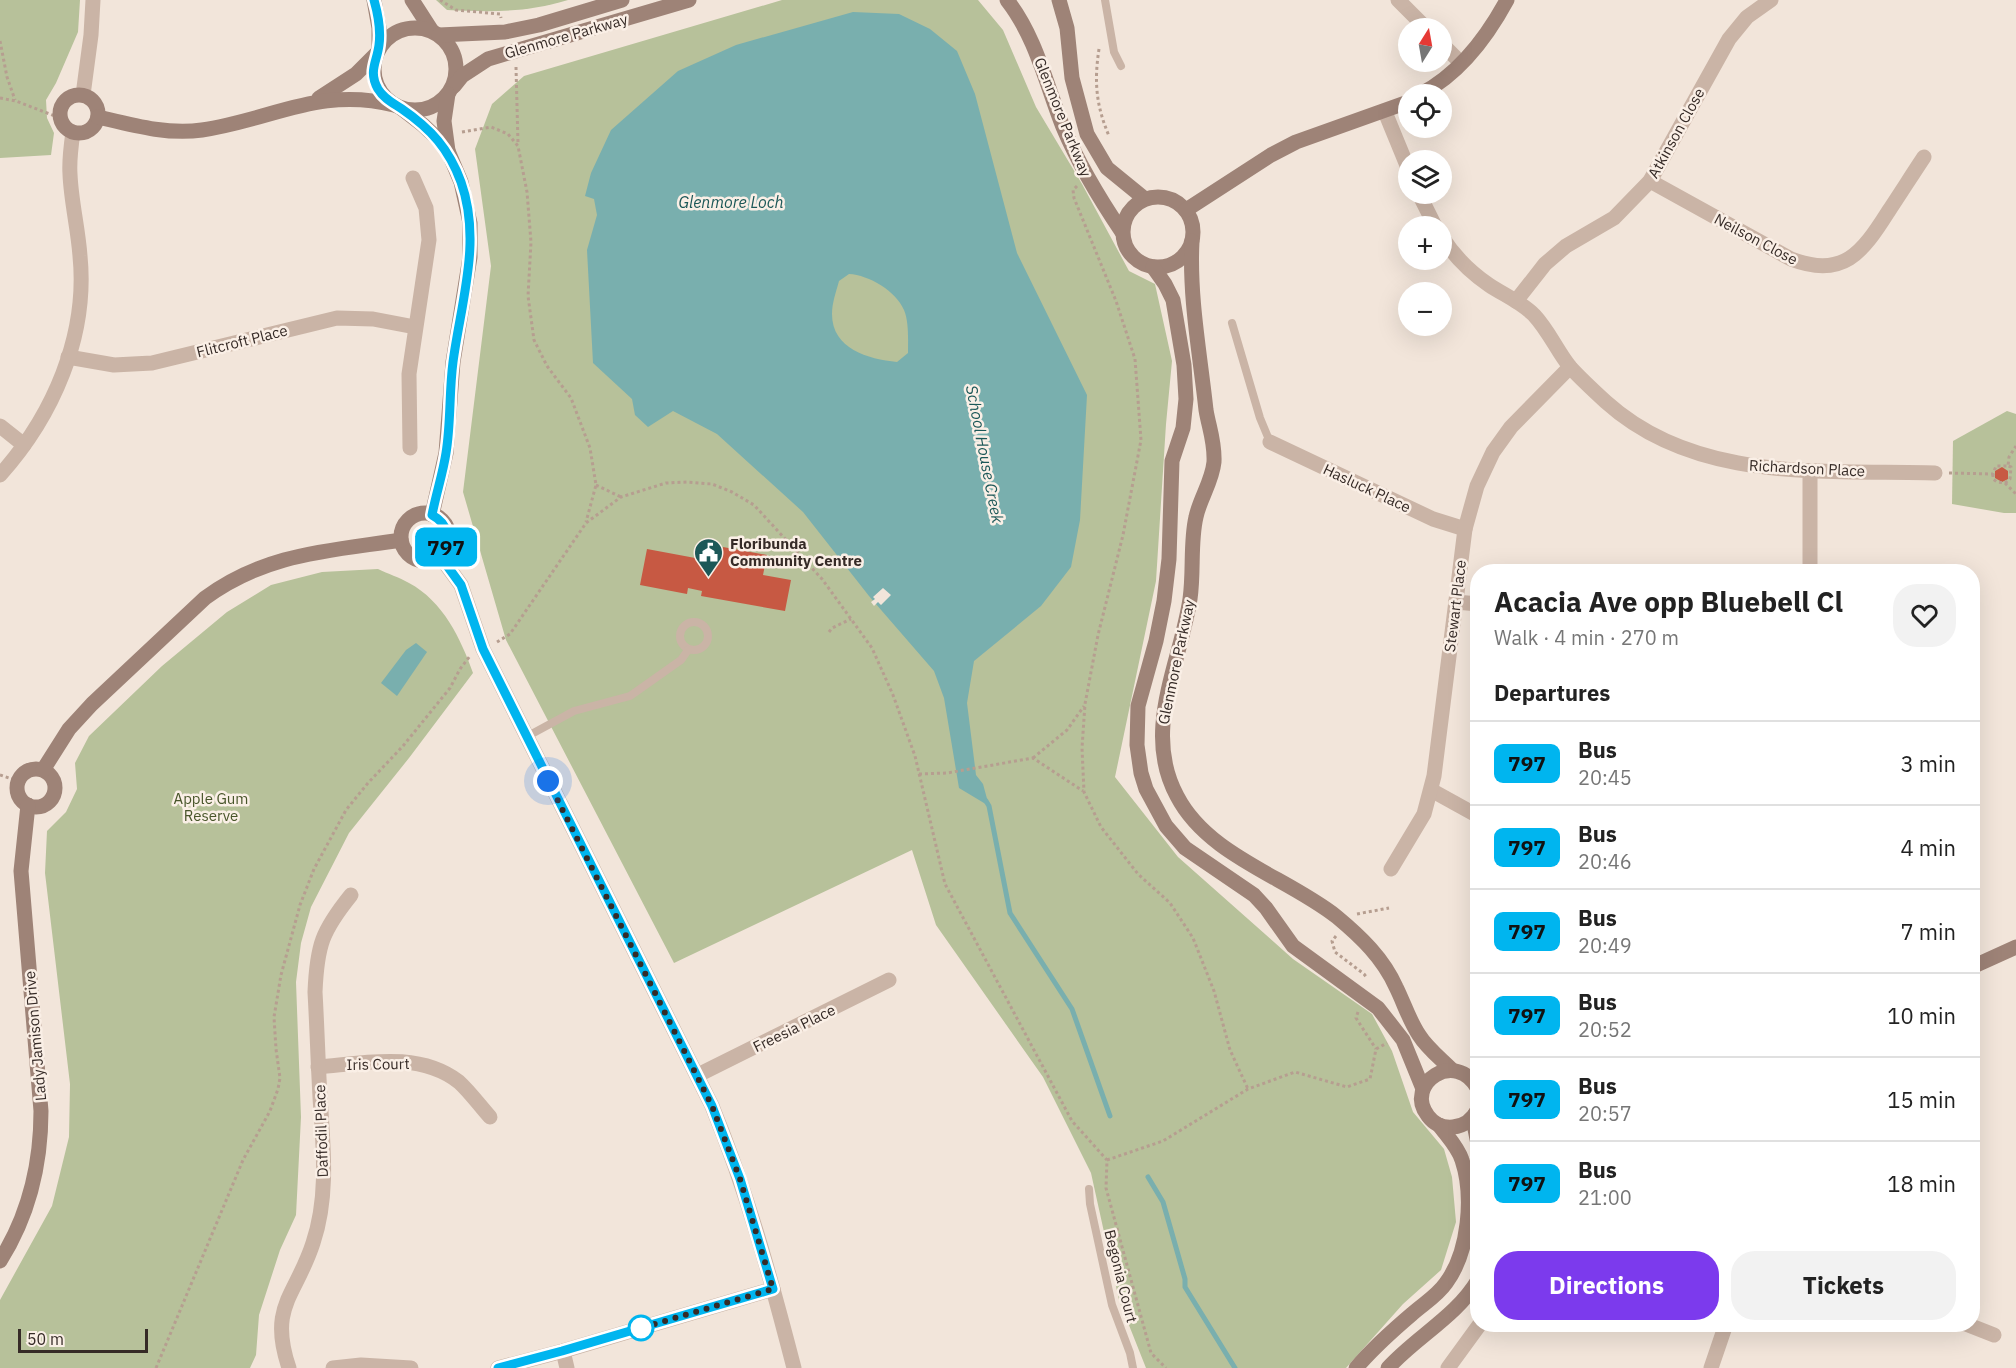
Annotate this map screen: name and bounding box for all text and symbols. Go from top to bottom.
street label: Glenmore Parkway [502,9,630,63]
north arrow [1398,18,1452,72]
map controls [1398,18,1452,336]
street label: Glenmore Parkway [1030,54,1096,180]
button: locate [1398,84,1452,138]
street label: Atkinson Close [1643,85,1709,181]
button: layers [1398,150,1452,204]
water label: Glenmore Loch [678,192,784,212]
street label: Neilson Close [1711,209,1801,269]
button: + [1398,216,1452,270]
button: − [1398,282,1452,336]
street label: Flitcroft Place [194,321,290,361]
water label: School House Creek [962,383,1008,525]
street label: Richardson Place [1748,455,1866,481]
street label: Hasluck Place [1320,459,1414,517]
line badge: 797 [412,528,480,566]
text: 797 [427,533,465,561]
place label: Floribunda Community Centre [730,534,862,570]
public building icon: Floribunda Community Centre [693,536,725,578]
street label: Stewart Place [1440,559,1470,653]
text: Acacia Ave opp Bluebell Cl [1494,583,1843,620]
button: heart [1893,584,1956,647]
street label: Glenmore Parkway [1153,597,1199,726]
text: Walk · 4 min · 270 m [1494,624,1679,651]
text: Departures [1494,678,1610,707]
text: Bus [1578,735,1617,764]
text: 797 [1508,749,1546,777]
text: 3 min [1900,749,1956,778]
text: 20:45 [1578,764,1632,791]
your location [533,766,563,796]
park label: Apple Gum Reserve [174,789,248,825]
text: Bus [1578,819,1617,848]
text: 797 [1508,833,1546,861]
text: 4 min [1900,833,1956,862]
text: 20:46 [1578,848,1632,875]
text: Bus [1578,903,1617,932]
text: 797 [1508,917,1546,945]
text: 7 min [1900,917,1956,946]
text: 20:49 [1578,932,1632,959]
street label: Lady Jamison Drive [20,970,50,1102]
text: Bus [1578,987,1617,1016]
street label: Freesia Place [750,1000,838,1056]
text: 797 [1508,1001,1546,1029]
text: 10 min [1887,1001,1956,1030]
text: 20:52 [1578,1016,1632,1043]
street label: Iris Court [346,1054,410,1074]
text: Bus [1578,1071,1617,1100]
street label: Daffodil Place [310,1084,332,1178]
text: 797 [1508,1085,1546,1113]
text: 15 min [1887,1085,1956,1114]
text: 20:57 [1578,1100,1632,1127]
text: Bus [1578,1155,1617,1184]
text: 797 [1508,1169,1546,1197]
text: 18 min [1887,1169,1956,1198]
text: 21:00 [1578,1184,1632,1211]
street label: Begonia Court [1100,1228,1142,1324]
button: Directions [1494,1251,1719,1320]
button: Tickets [1731,1251,1956,1320]
unlabelled marker [628,1315,654,1341]
scale bar [18,1326,148,1354]
text: 50 m [27,1329,64,1349]

